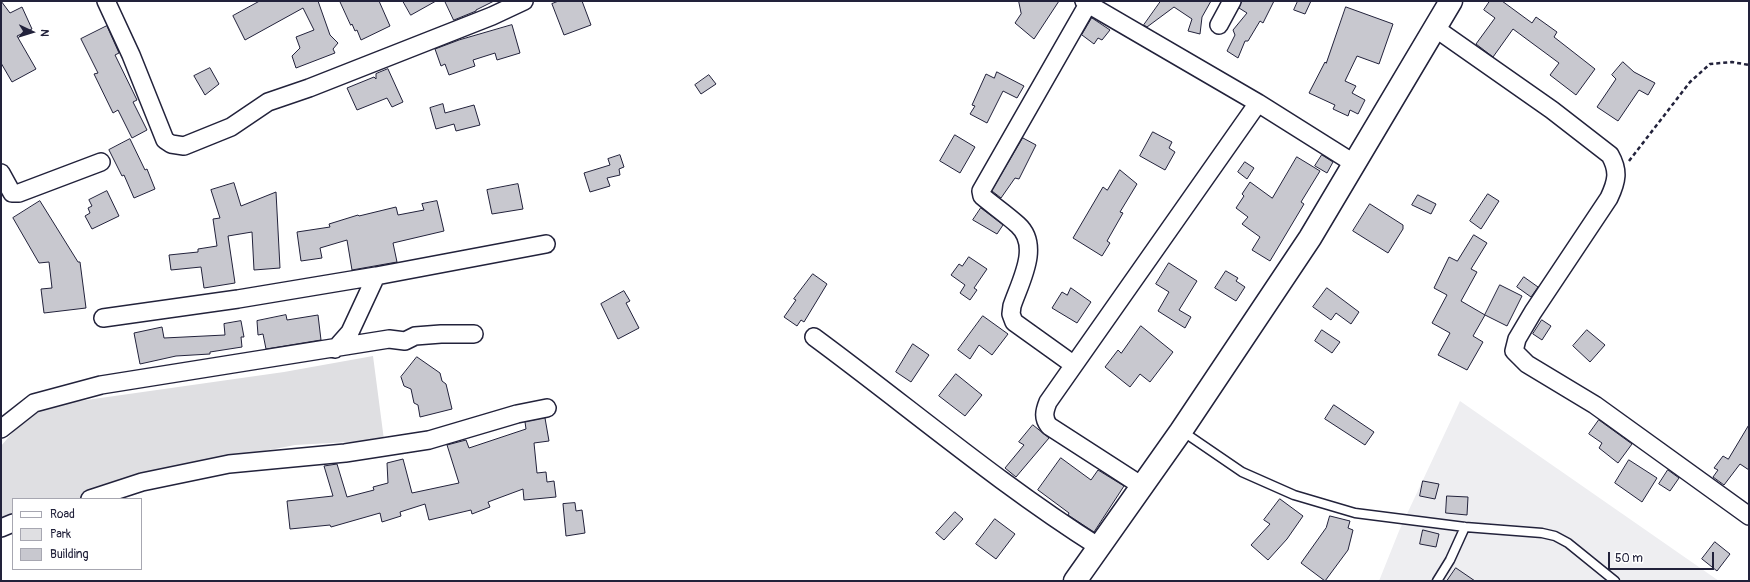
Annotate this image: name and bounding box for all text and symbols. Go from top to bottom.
north arrow [12,12,52,52]
text: N [38,29,51,37]
legend [12,498,142,570]
text: Road [50,507,75,522]
text: Park [50,527,71,542]
scale bar [1610,544,1716,570]
text: Building [50,547,89,562]
text: 50 m [1615,551,1643,566]

